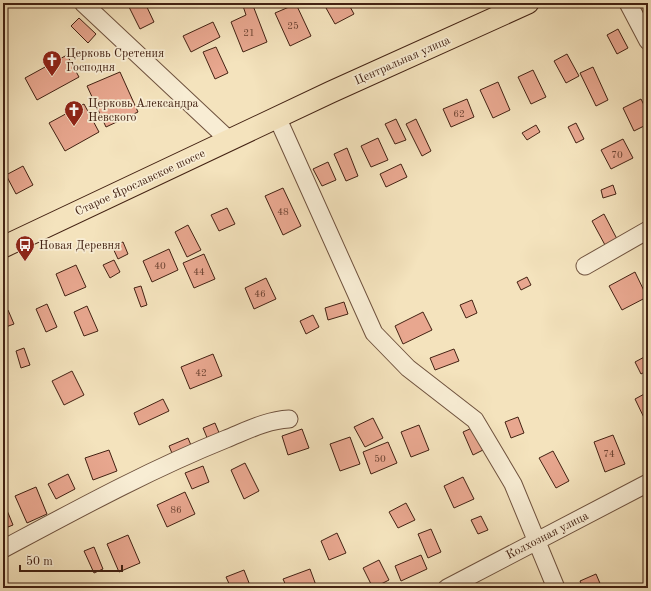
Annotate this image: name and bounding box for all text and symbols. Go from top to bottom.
house number: 25 [287,21,299,31]
house number: 21 [243,28,255,38]
street label: Центральная улица [353,34,452,87]
place label: Церковь Сретения Господня [66,48,164,74]
church icon: Церковь Сретения Господня [41,49,63,77]
place label: Церковь Александра Невского [88,98,199,124]
church icon: Церковь Александра Невского [63,99,85,127]
house number: 62 [453,109,465,119]
street label: Старое Ярославское шоссе [74,147,208,218]
house number: 70 [611,150,623,160]
house number: 48 [277,207,289,217]
bus stop icon: Новая Деревня [14,234,36,262]
place label: Новая Деревня [39,240,120,252]
house number: 40 [154,261,166,271]
house number: 44 [193,267,205,277]
house number: 46 [254,289,266,299]
house number: 42 [195,368,207,378]
house number: 74 [603,449,615,459]
house number: 50 [374,454,386,464]
house number: 86 [170,505,182,515]
street label: Колхозная улица [504,510,591,562]
scale bar [20,547,122,573]
text: 50 m [26,555,53,568]

